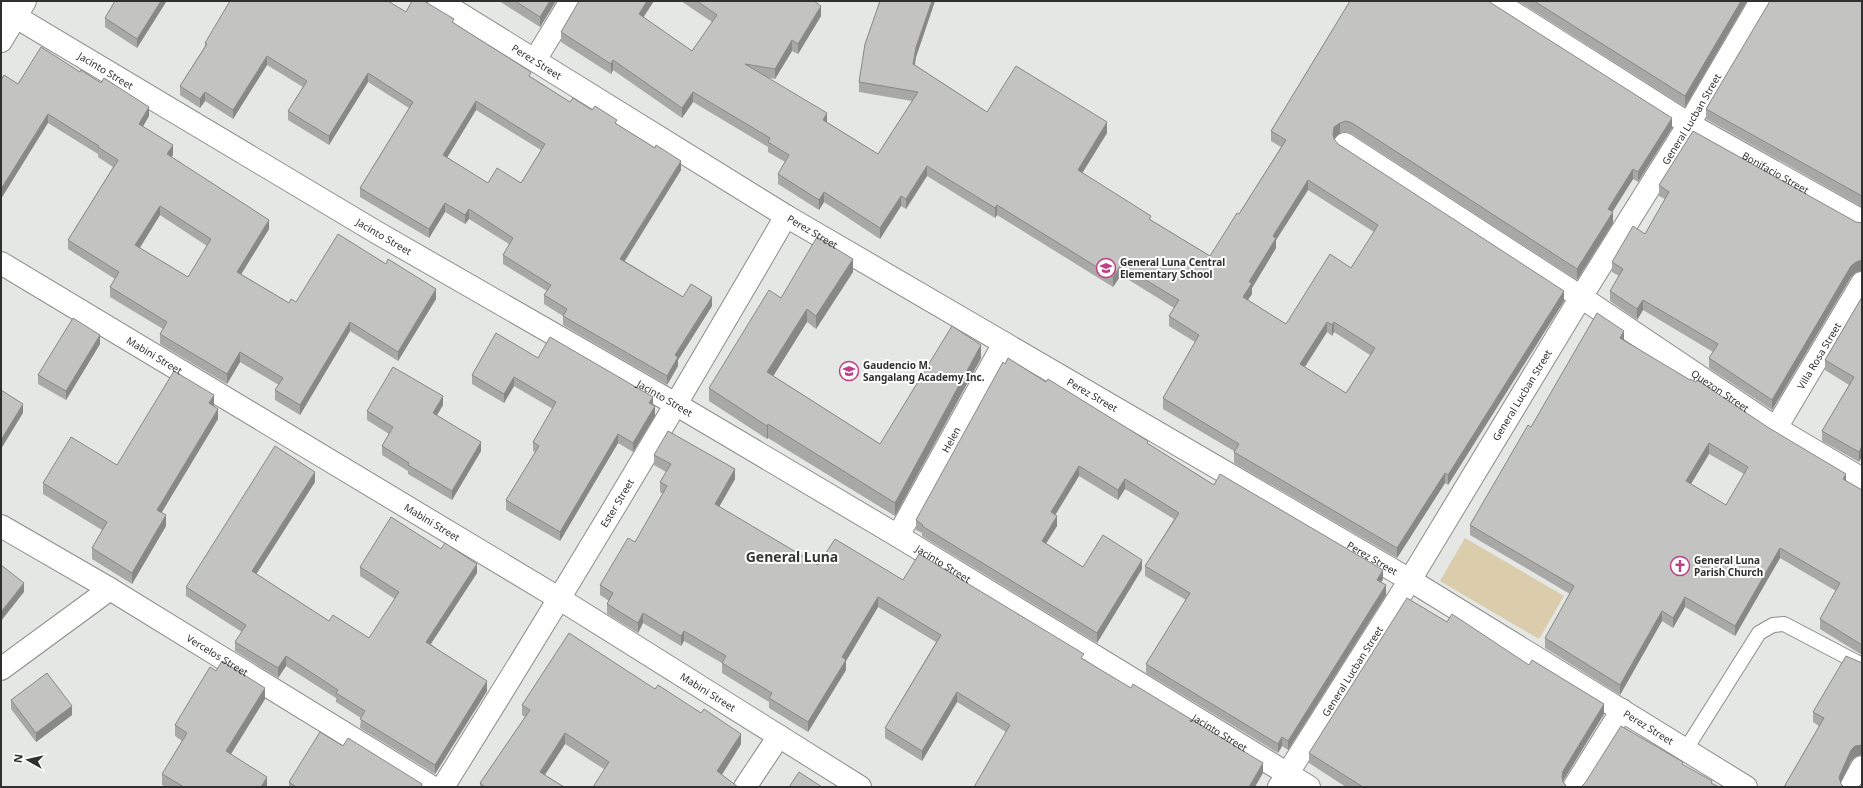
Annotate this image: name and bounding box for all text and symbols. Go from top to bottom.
street label: Perez Street [509,41,565,83]
street label: Jacinto Street [75,48,136,93]
street label: General Lucban Street [1658,70,1724,167]
street label: Bonifacio Street [1740,148,1812,197]
street label: Perez Street [785,211,841,252]
street label: Jacinto Street [353,214,415,258]
place label: General Luna Central Elementary School [1120,255,1225,281]
school or university icon: General Luna Central Elementary School [1095,257,1117,279]
street label: Villa Rosa Street [1794,319,1844,392]
street label: Mabini Street [124,333,185,378]
street label: General Lucban Street [1489,347,1555,443]
place label: Gaudencio M. Sangalang Academy Inc. [863,358,985,384]
school or university icon: Gaudencio M. Sangalang Academy Inc. [838,360,860,382]
street label: Quezon Street [1688,366,1752,415]
street label: Perez Street [1065,374,1121,415]
street label: Jacinto Street [634,376,696,420]
street label: Helen [938,424,964,455]
street label: Ester Street [597,476,637,530]
street label: Mabini Street [402,500,463,545]
street label: Perez Street [1344,538,1401,578]
street label: Jacinto Street [912,541,974,586]
district label: General Luna [746,547,838,566]
place label: General Luna Parish Church [1694,553,1763,579]
church icon: General Luna Parish Church [1669,555,1691,577]
street label: General Lucban Street [1318,623,1386,719]
street label: Vercelos Street [184,631,251,680]
street label: Mabini Street [678,669,739,715]
street label: Perez Street [1621,706,1677,748]
street label: Jacinto Street [1189,710,1250,755]
north arrow [8,740,48,780]
text: N [10,753,26,764]

